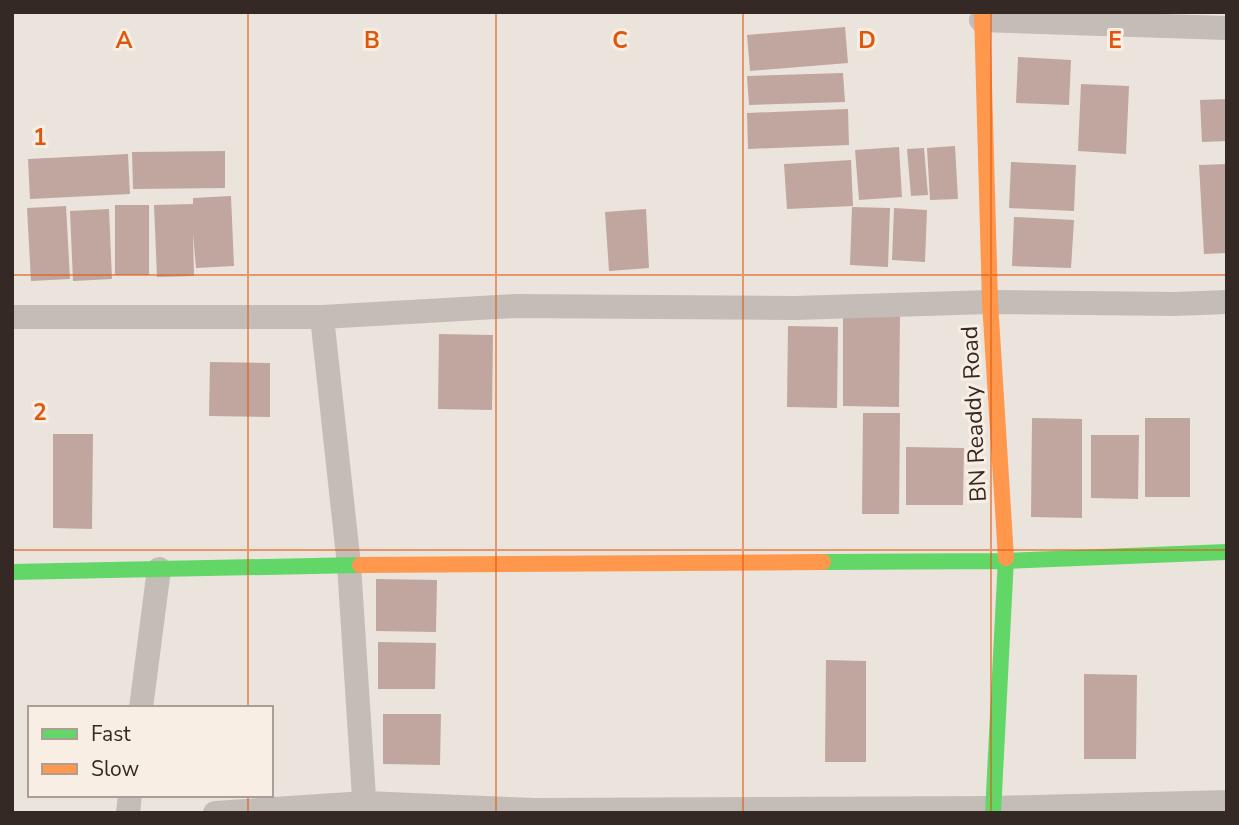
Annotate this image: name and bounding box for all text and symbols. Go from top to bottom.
text: A [115,25,133,56]
text: B [364,25,380,56]
text: C [612,25,628,56]
text: D [858,25,876,56]
text: E [1108,25,1122,56]
text: 1 [33,122,47,153]
street label: BN Readdy Road [954,325,994,503]
text: 2 [33,397,47,428]
legend [28,706,273,797]
text: Fast [91,720,131,748]
text: Slow [91,755,140,783]

